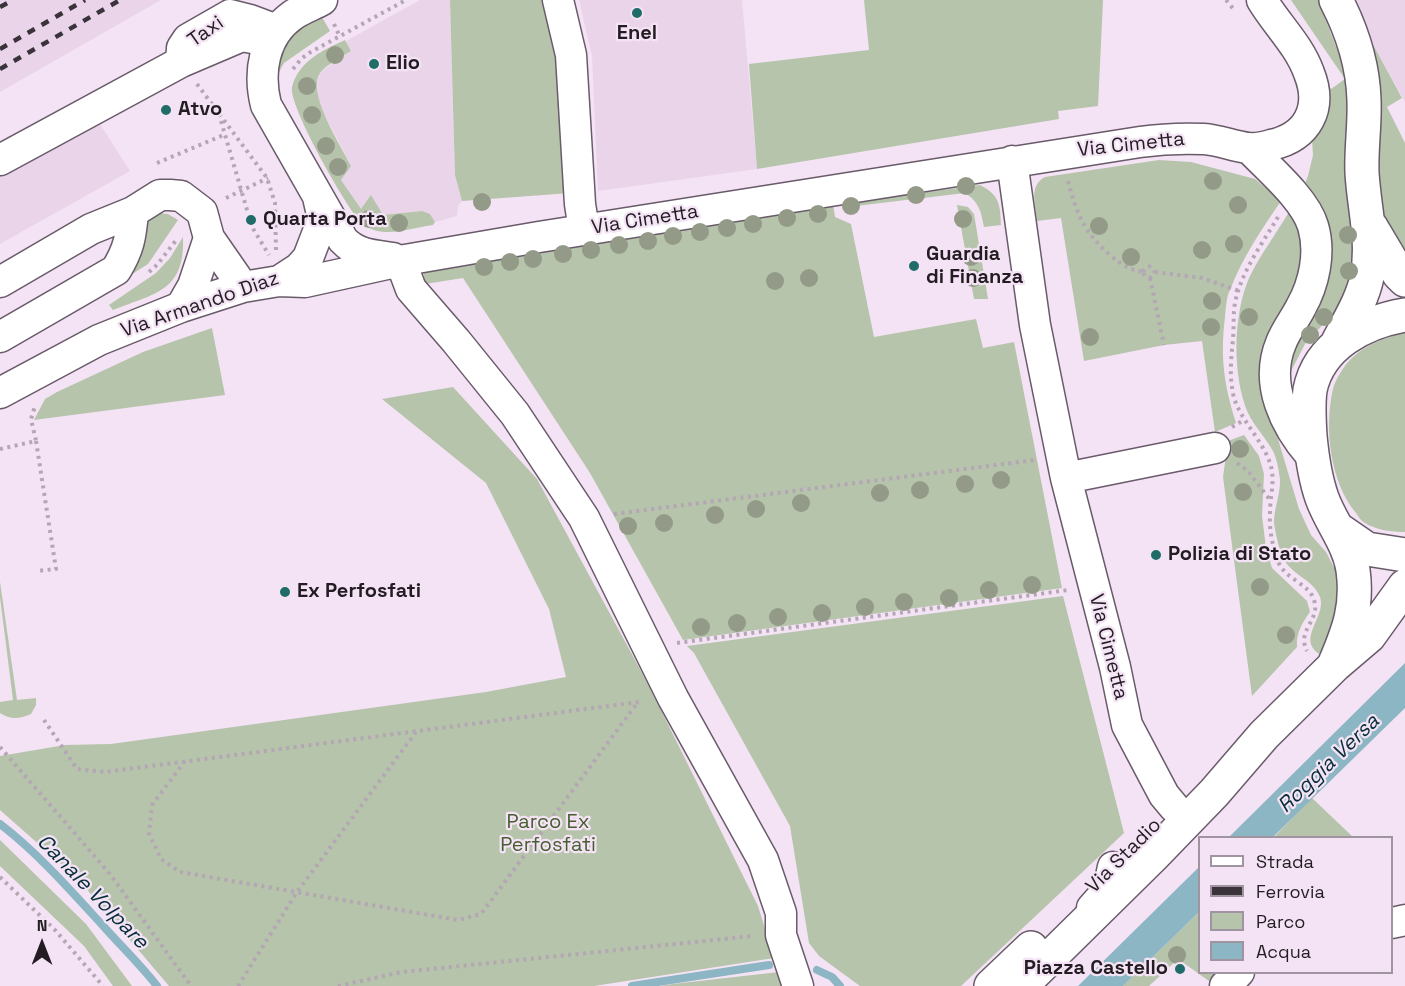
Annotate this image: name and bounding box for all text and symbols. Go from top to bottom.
marker: Enel [630,6,644,20]
street label: Taxi [183,11,229,53]
place label: Enel [617,22,657,46]
place label: Elio [386,52,420,76]
marker: Elio [367,57,381,71]
place label: Atvo [178,98,222,122]
marker: Atvo [159,103,173,117]
street label: Via Cimetta [1076,127,1186,163]
street label: Via Cimetta [590,200,700,240]
place label: Quarta Porta [263,208,387,232]
marker: Quarta Porta [244,213,258,227]
place label: Guardia di Finanza [926,243,1023,290]
marker: Guardia di Finanza [907,259,921,273]
street label: Via Armando Diaz [118,267,282,343]
place label: Polizia di Stato [1168,543,1311,567]
marker: Polizia di Stato [1149,548,1163,562]
place label: Ex Perfosfati [297,580,421,604]
marker: Ex Perfosfati [278,585,292,599]
street label: Via Cimetta [1083,592,1133,702]
water label: Roggia Versa [1273,709,1385,819]
park label: Parco Ex Perfosfati [500,811,596,858]
street label: Via Stadio [1081,813,1167,899]
water label: Canale Volpare [31,830,153,954]
legend [1198,836,1393,974]
text: Strada [1256,850,1314,873]
text: Ferrovia [1256,880,1325,903]
text: Parco [1256,910,1305,933]
north arrow [12,914,72,974]
text: N [37,915,47,936]
text: Acqua [1256,940,1311,963]
place label: Piazza Castello [1024,957,1168,981]
marker: Piazza Castello [1173,962,1187,976]

